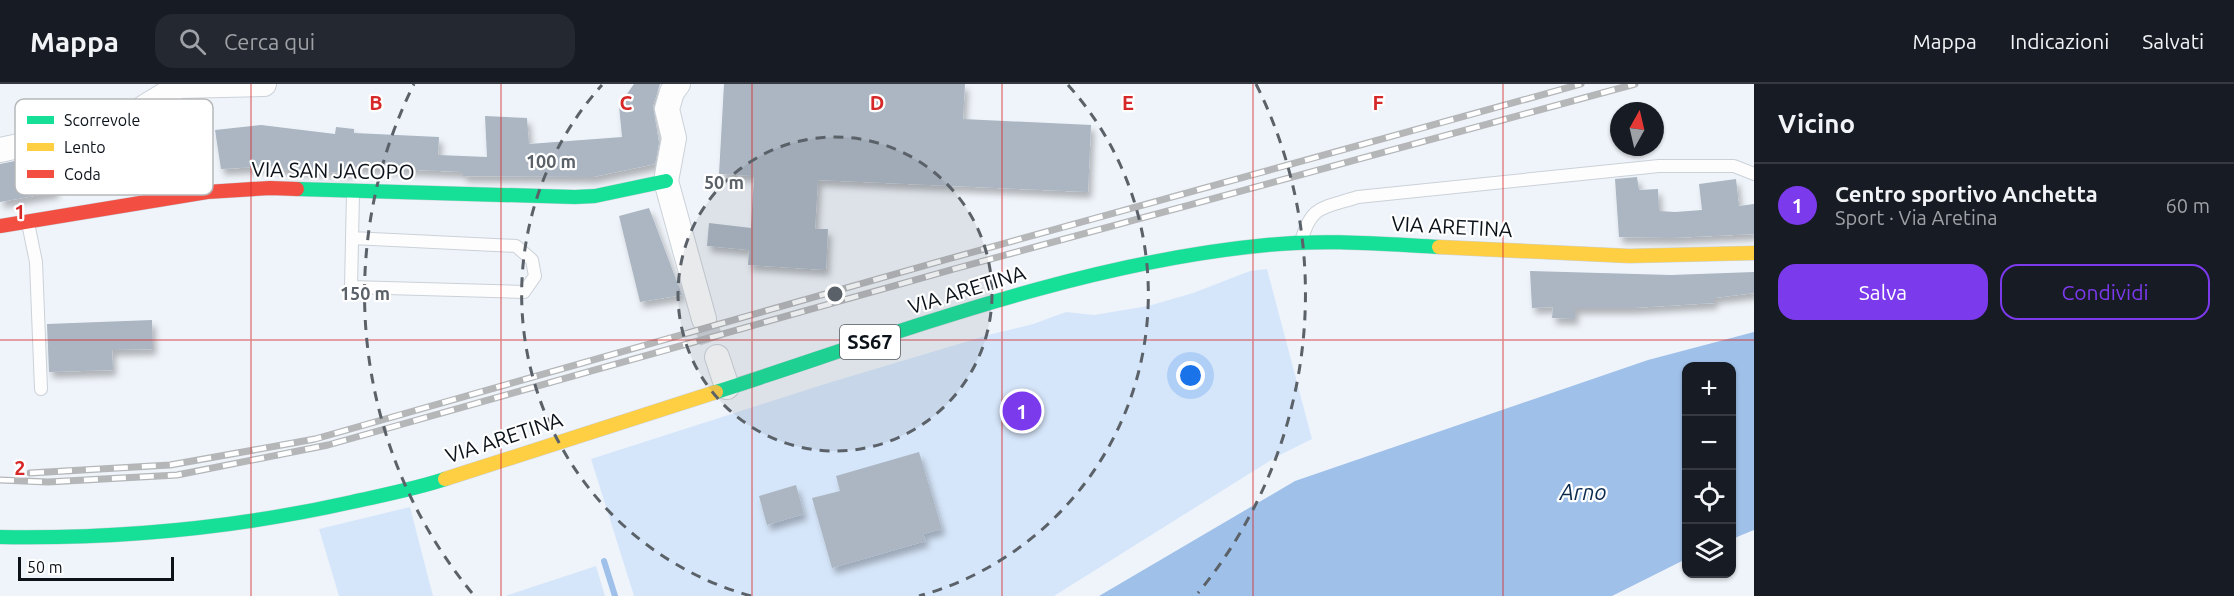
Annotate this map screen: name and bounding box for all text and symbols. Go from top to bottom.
search box [155,14,575,68]
icon: search [176,25,209,58]
text: Mappa [30,26,119,57]
text: Cerca qui [224,29,315,54]
text: Mappa [1912,29,1977,53]
text: Indicazioni [2010,29,2109,53]
text: Salvati [2142,29,2204,53]
text: B [369,91,383,114]
text: C [620,91,633,114]
text: D [870,91,884,114]
text: E [1122,91,1134,114]
text: F [1372,91,1384,114]
legend [15,99,213,195]
north arrow [1610,102,1664,156]
text: Vicino [1778,109,1855,138]
text: Scorrevole [64,111,140,129]
text: Lento [64,138,106,156]
text: 100 m [526,151,576,171]
street label: VIA SAN JACOPO [251,157,415,183]
text: Coda [64,165,101,183]
text: 50 m [704,172,744,192]
text: Centro sportivo Anchetta [1835,181,2098,206]
text: 1 [1792,194,1803,217]
text: 60 m [2166,194,2210,217]
text: 1 [14,200,26,223]
text: Sport · Via Aretina [1835,206,1997,229]
street label: VIA ARETINA [1391,211,1514,241]
street label: VIA ARETINA [905,260,1029,318]
button: Salva [1778,264,1988,320]
button: Condividi [2000,264,2210,320]
text: 150 m [340,283,390,303]
centre of rings [825,284,845,304]
road number: SS67 [840,325,900,359]
your location [1176,361,1205,390]
map controls [1682,362,1736,578]
button: + [1682,362,1736,416]
pin: 1 [1002,388,1042,434]
street label: VIA ARETINA [442,407,565,467]
button: − [1682,416,1736,470]
text: 2 [14,456,26,479]
button: locate [1682,470,1736,524]
water label: Arno [1559,479,1606,504]
button: layers [1682,524,1736,578]
scale bar [18,554,174,582]
text: 50 m [27,558,63,576]

